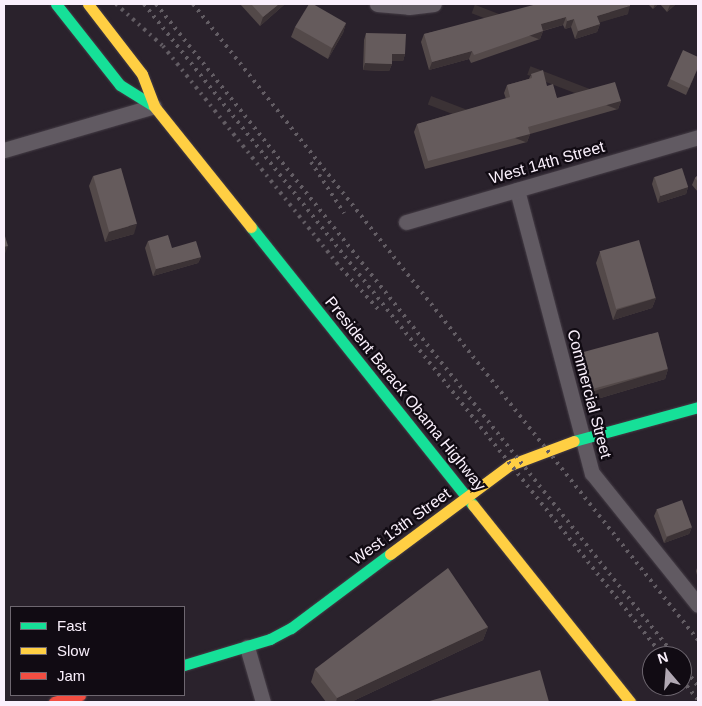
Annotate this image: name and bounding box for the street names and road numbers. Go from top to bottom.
street label: West 14th Street [487,137,607,189]
street label: President Barack Obama Highway [321,293,489,495]
street label: Commercial Street [563,328,615,460]
street label: West 13th Street [347,484,455,570]

